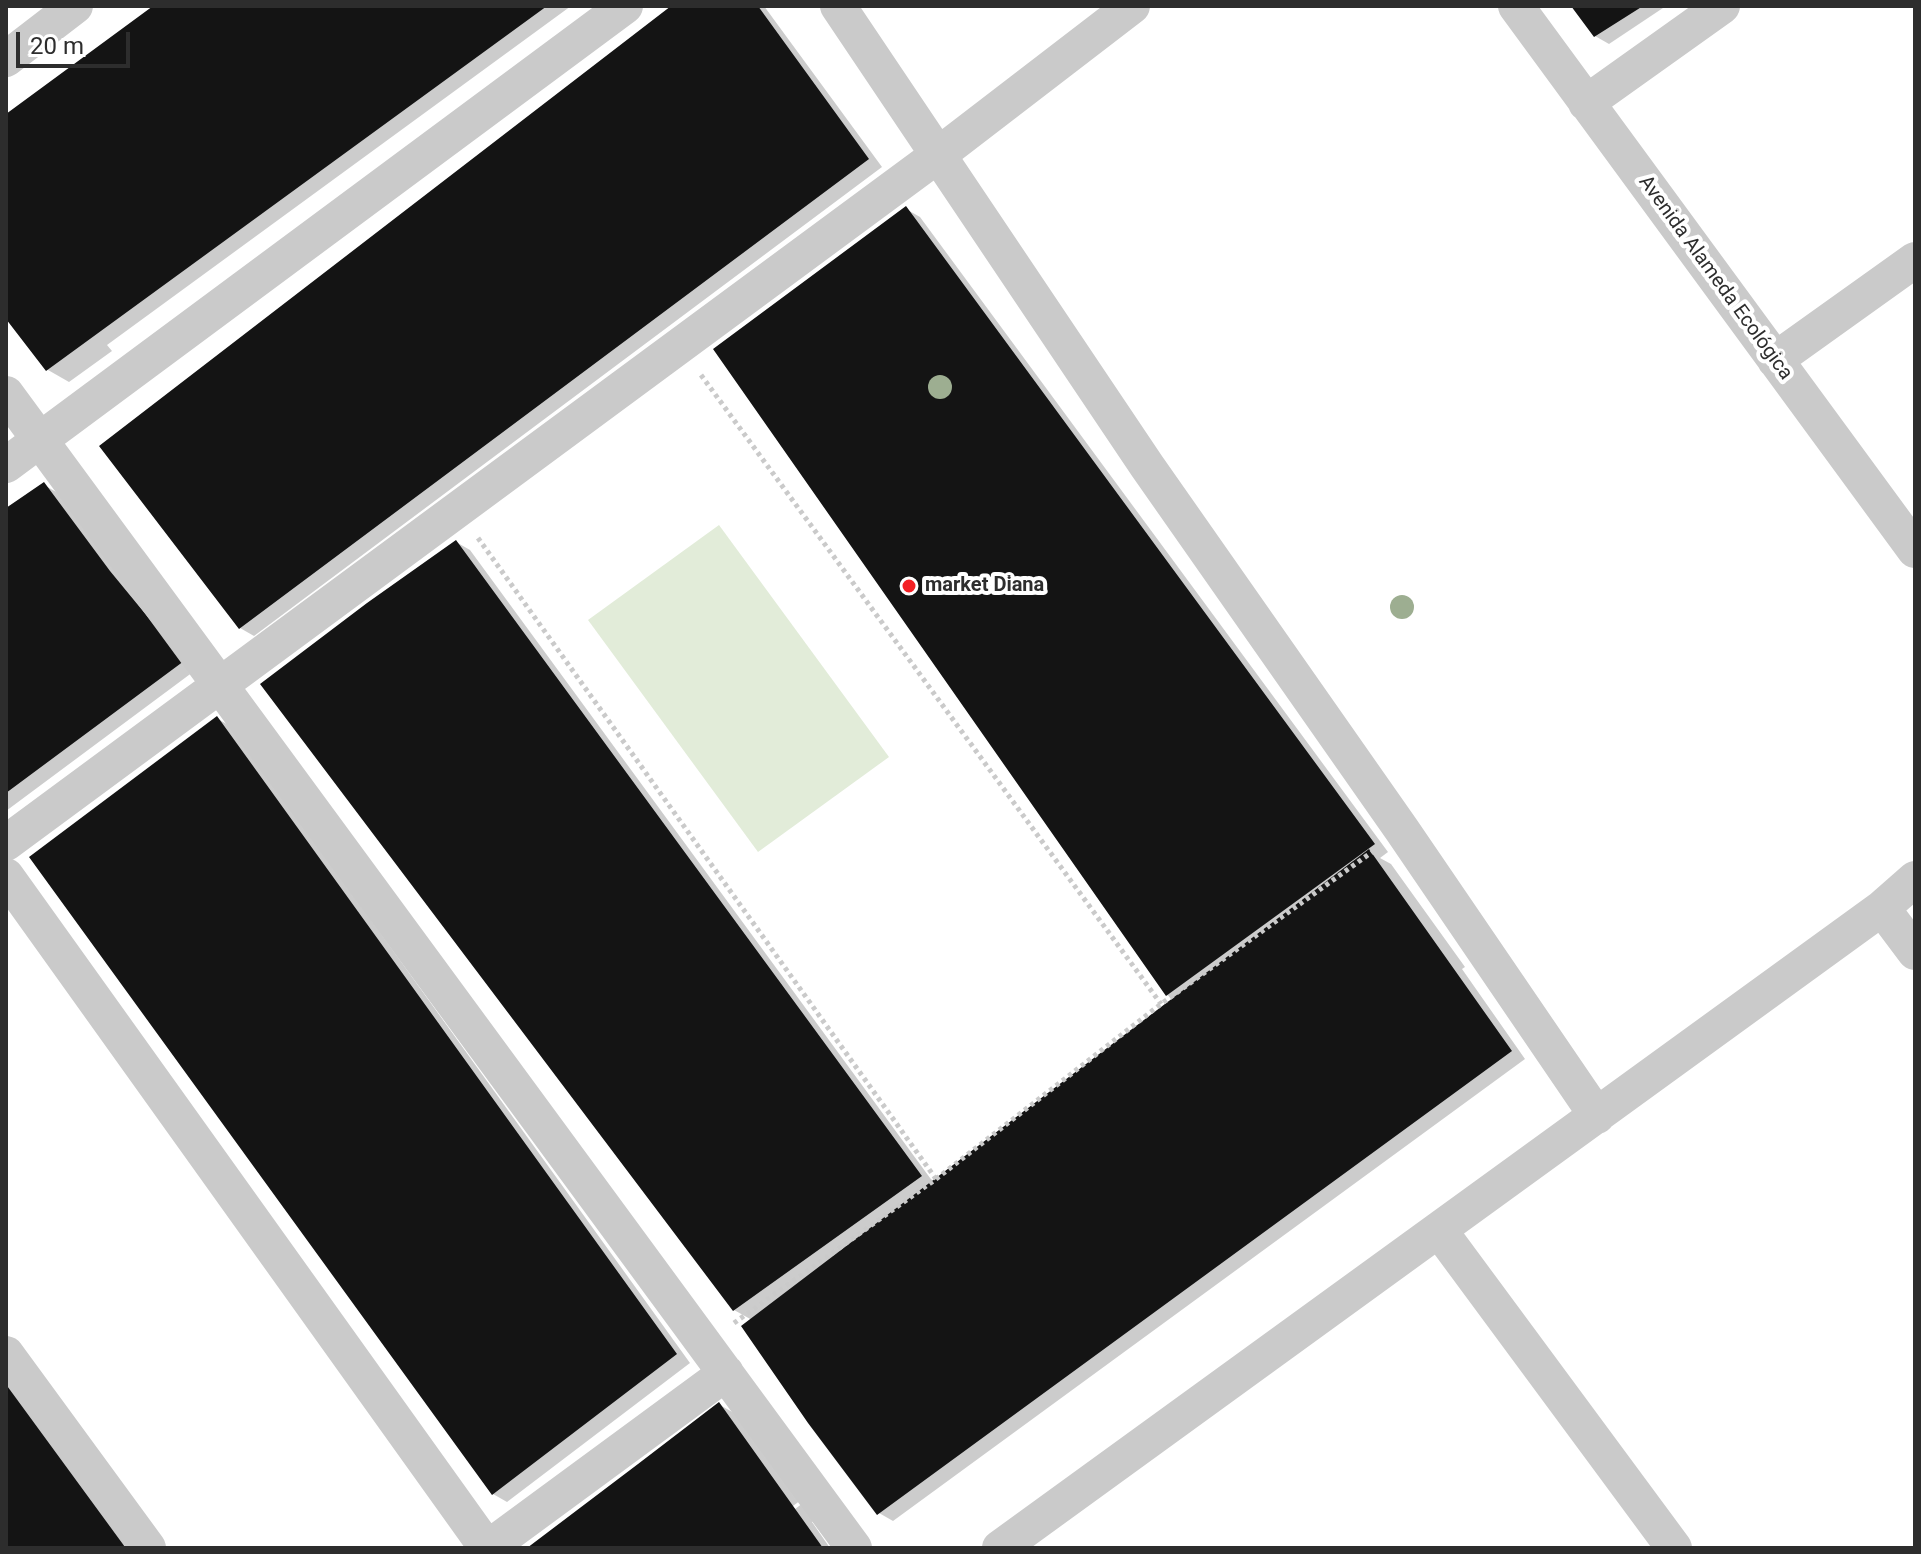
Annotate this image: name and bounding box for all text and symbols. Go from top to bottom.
scale bar [20,16,134,66]
text: 20 m [30,32,84,60]
street label: Avenida Alameda Ecológica [1633,171,1797,385]
place label: market Diana [925,574,1044,598]
marker: market Diana [900,577,918,595]

